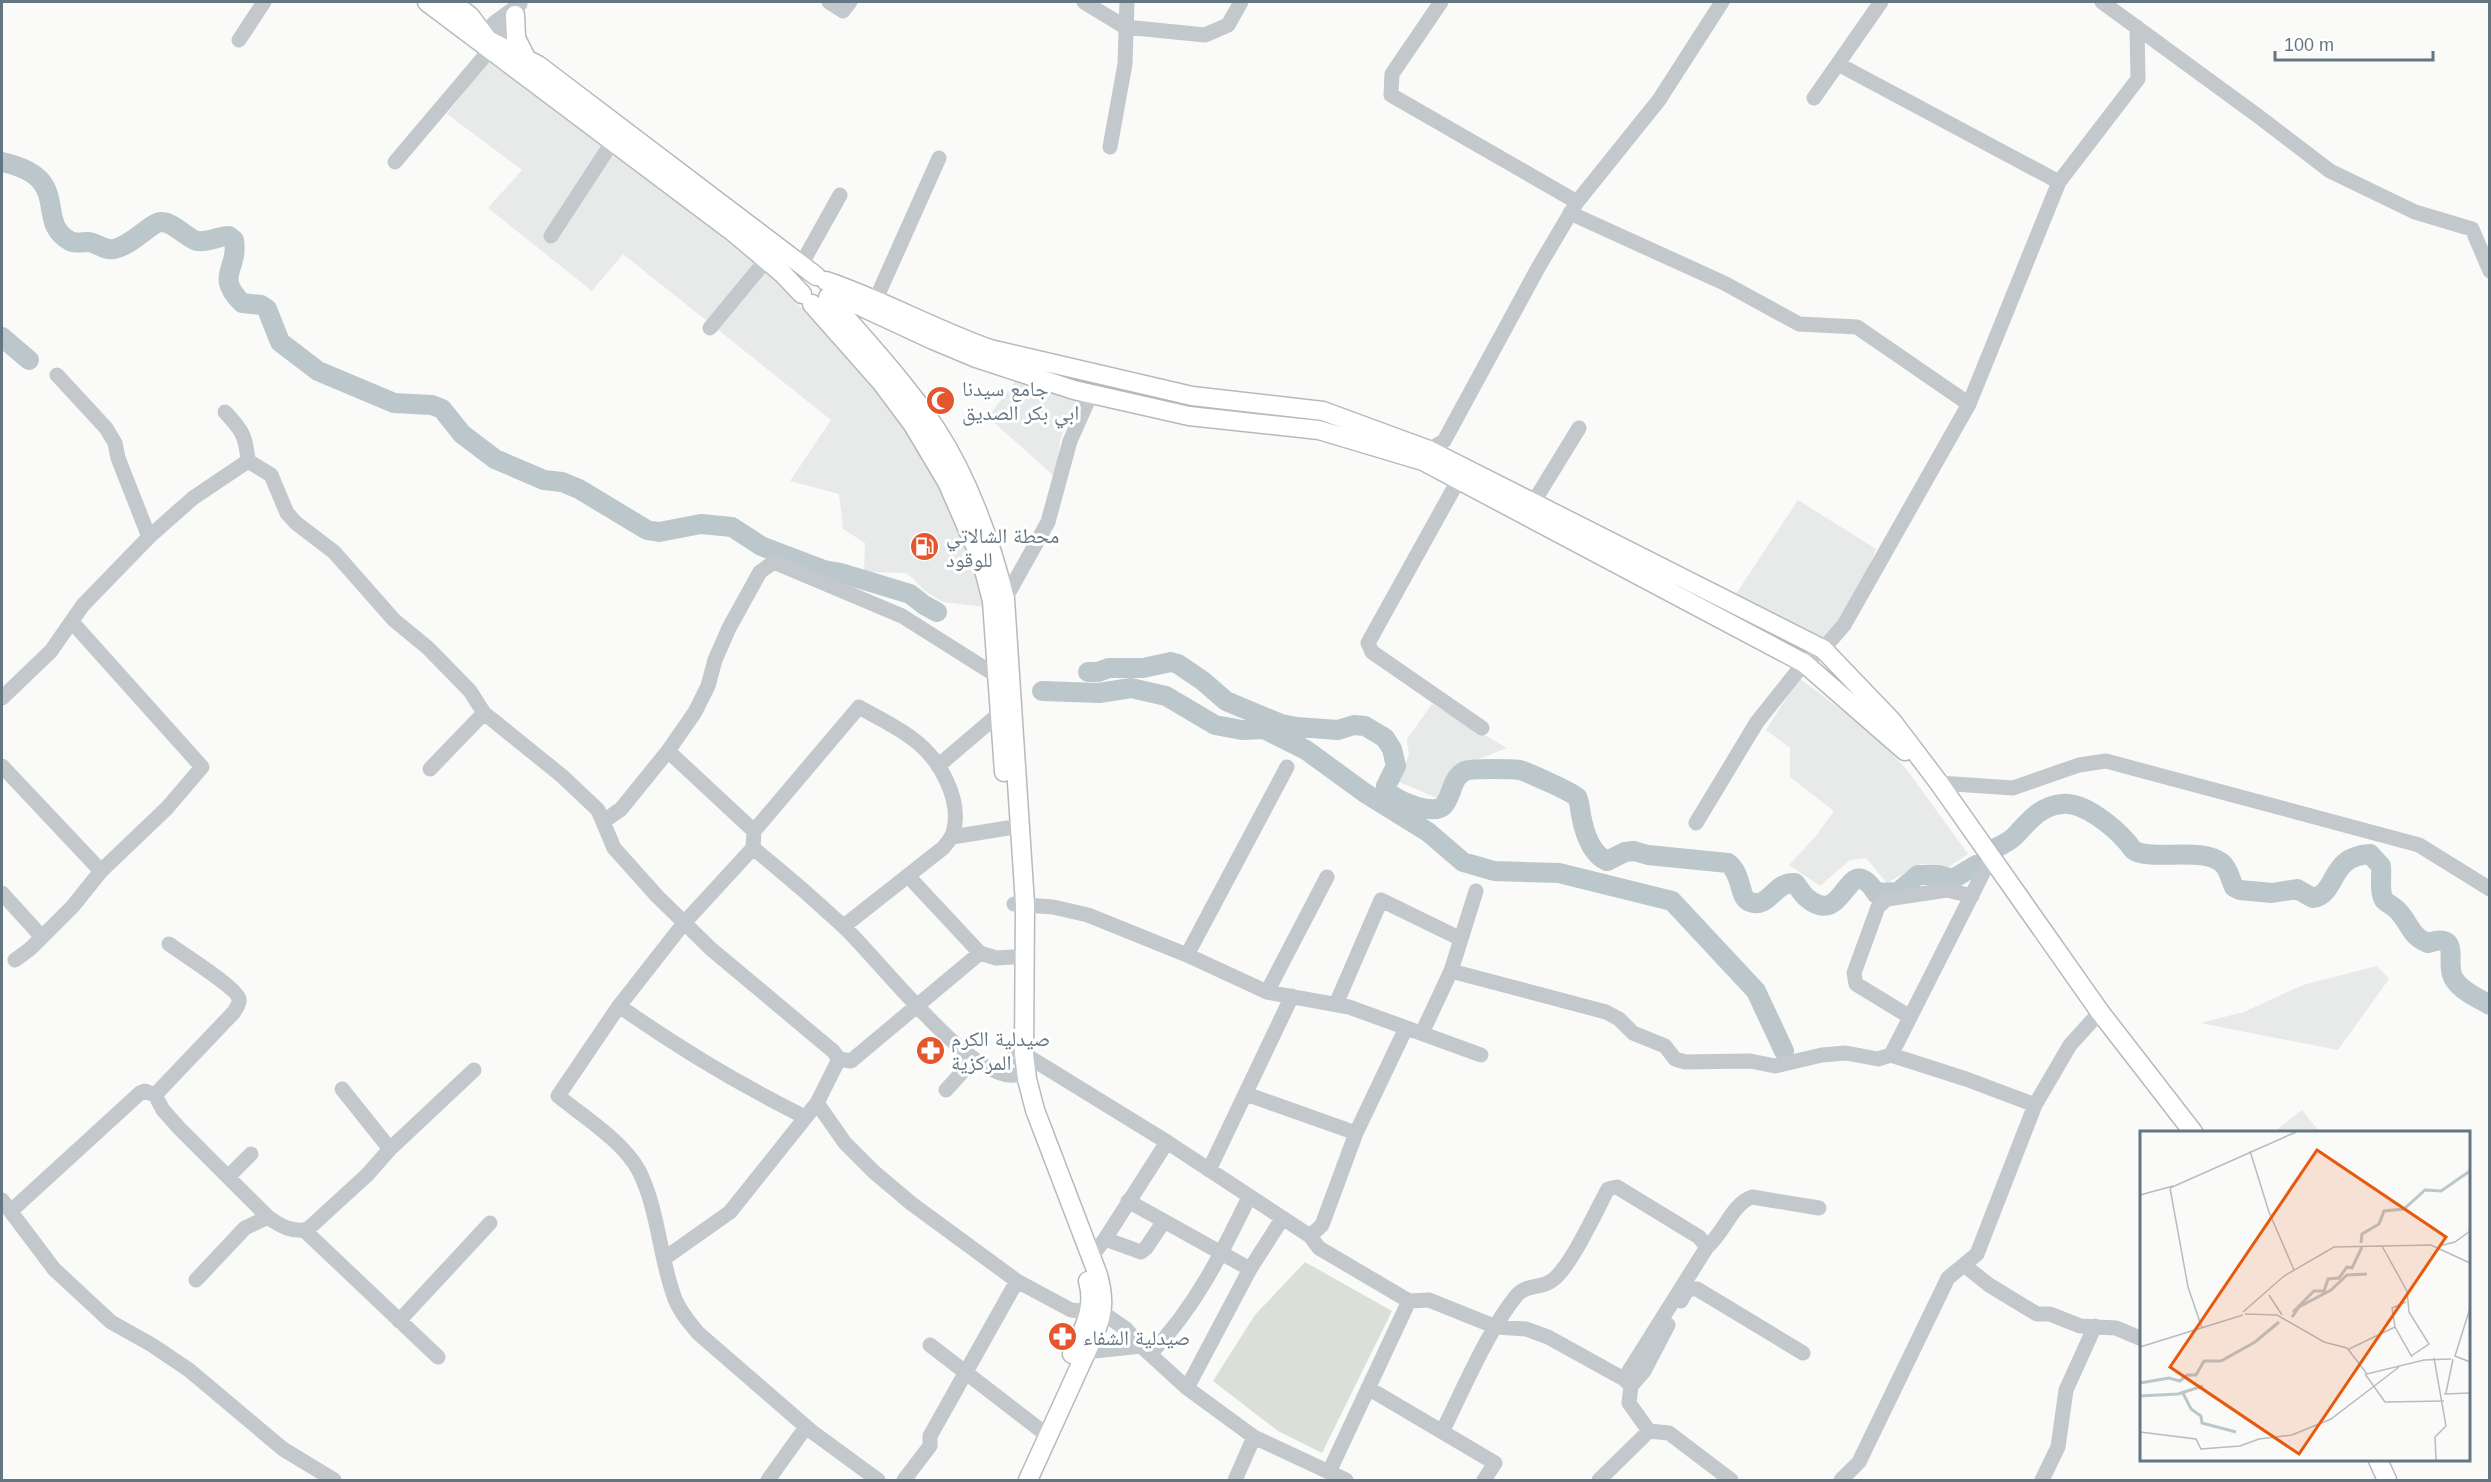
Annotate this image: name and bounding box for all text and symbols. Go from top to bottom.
scale bar [2275,24,2432,62]
text: 100 m [2284,35,2334,55]
place label: جامع سيدنا ابي بكر الصديق [962,377,1079,429]
mosque icon: جامع سيدنا ابي بكر الصديق [925,384,957,416]
place label: محطة الشالاتي للوقود [946,524,1059,571]
fuel station icon: محطة الشالاتي للوقود [909,531,941,563]
place label: صيدلية الكرم المركزية [951,1027,1050,1074]
pharmacy icon: صيدلية الكرم المركزية [914,1034,946,1066]
inset map [2140,1131,2470,1461]
pharmacy icon: صيدلية الشفاء [1046,1321,1078,1353]
place label: صيدلية الشفاء [1083,1326,1190,1349]

